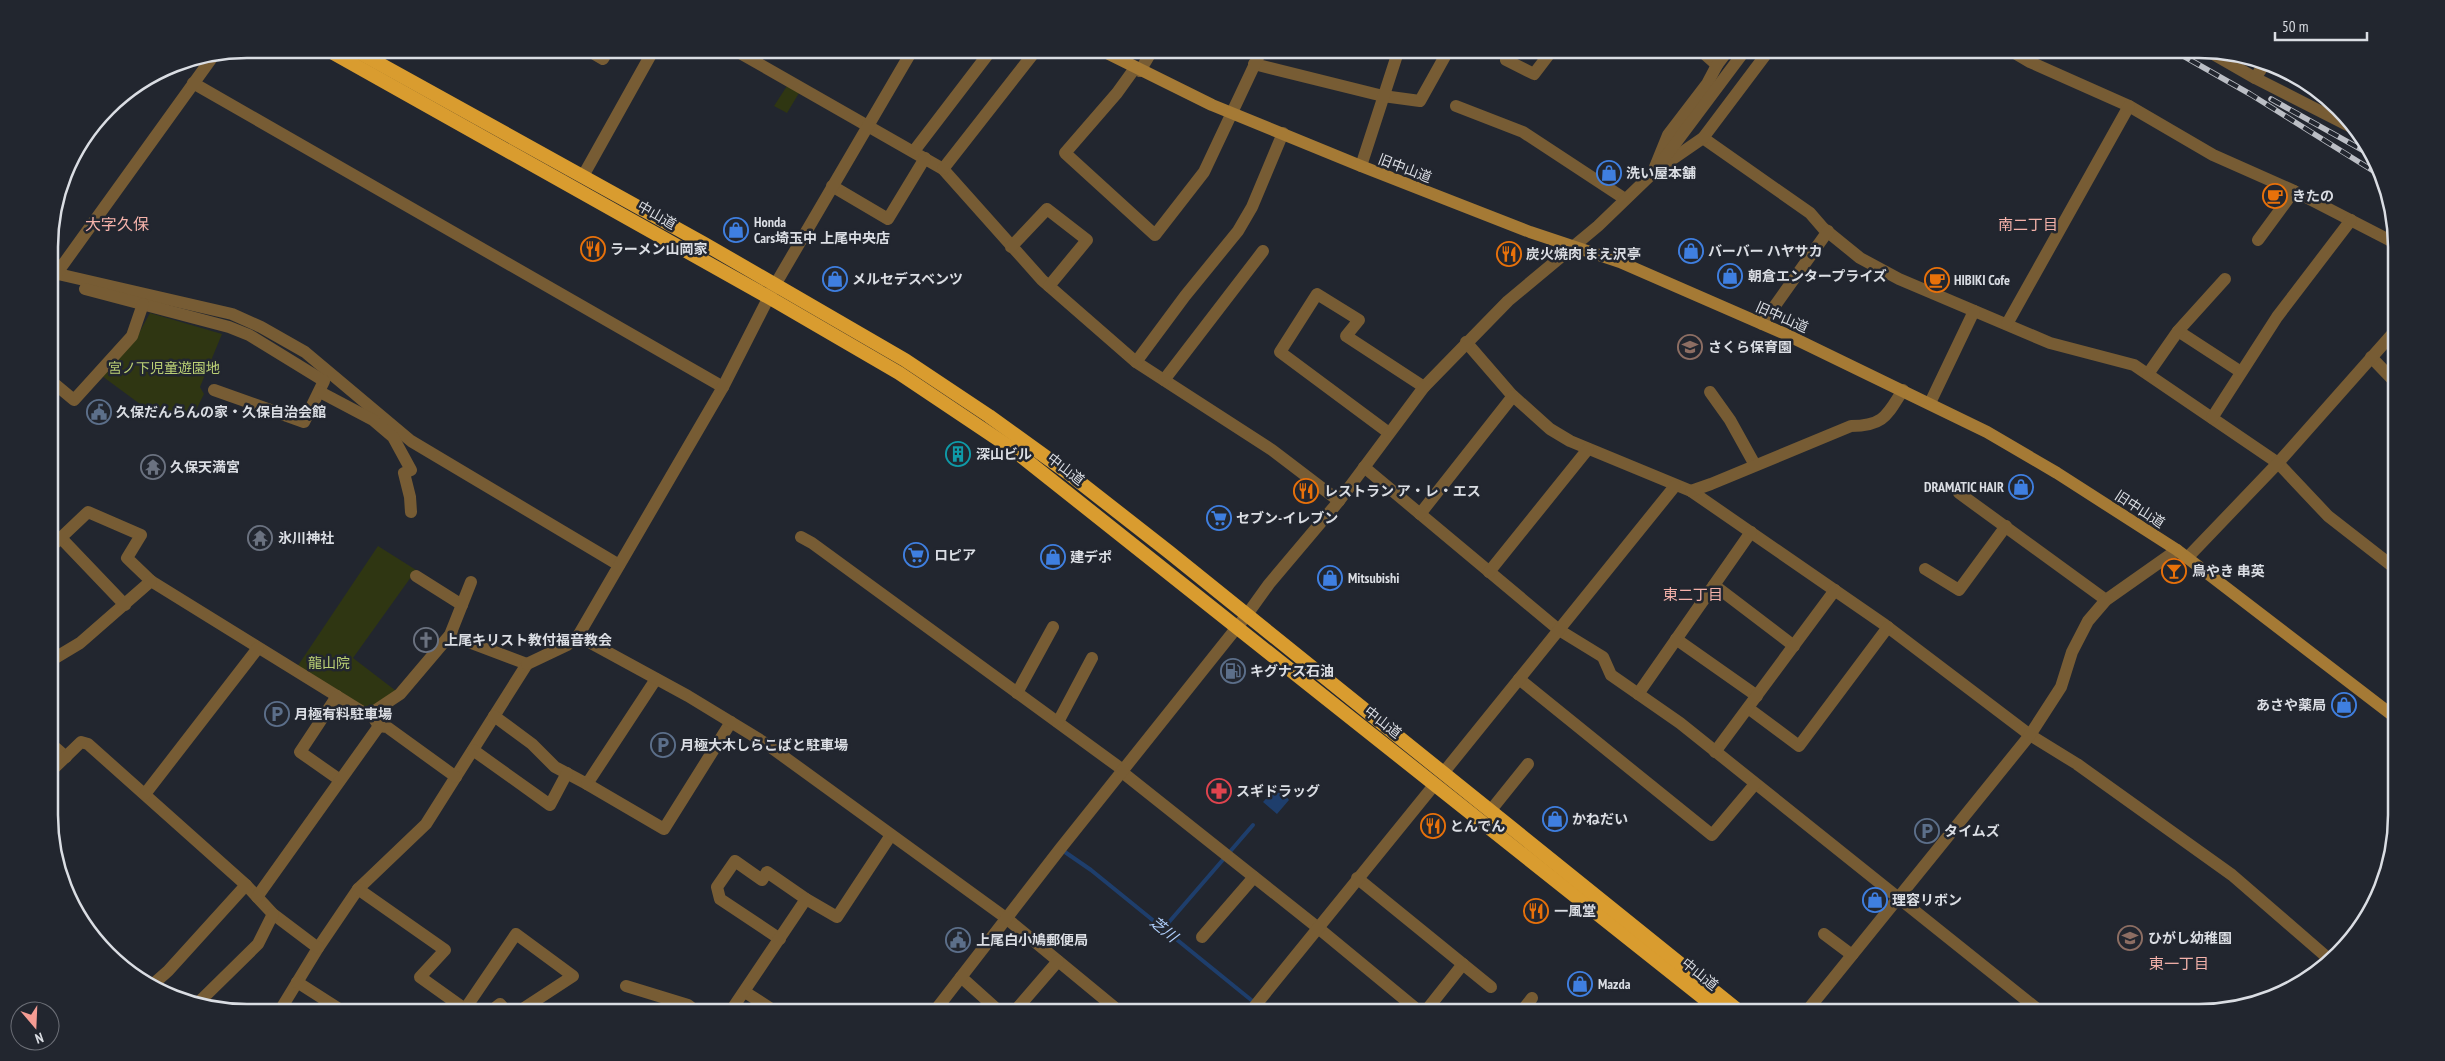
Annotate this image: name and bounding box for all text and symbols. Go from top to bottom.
scale bar [2275,10,2368,42]
text: 50 m [2282,17,2308,36]
street label: 旧中山道 [1376,150,1434,186]
shop icon: 洗い屋本舗 [1596,160,1622,186]
place label: 洗い屋本舗 [1626,164,1696,182]
cafe icon: きたの [2262,183,2288,209]
place label: きたの [2292,187,2334,205]
street label: 中山道 [634,197,680,233]
place label: Honda Cars埼玉中 上尾中央店 [754,213,890,247]
district label: 大字久保 [85,214,149,234]
district label: 南二丁目 [1998,215,2058,234]
shop icon: Honda Cars埼玉中 上尾中央店 [723,217,749,243]
restaurant icon: ラーメン山岡家 [580,236,606,262]
shop icon: バーバー ハヤサカ [1678,238,1704,264]
place label: ラーメン山岡家 [610,240,707,258]
restaurant icon: 炭火焼肉 まえ沢亭 [1496,241,1522,267]
place label: バーバー ハヤサカ [1708,242,1823,260]
place label: 炭火焼肉 まえ沢亭 [1526,245,1641,263]
shop icon: 朝倉エンタープライズ [1717,263,1743,289]
shop icon: メルセデスベンツ [822,266,848,292]
place label: 朝倉エンタープライズ [1748,267,1887,285]
cafe icon: HIBIKI Cofe [1924,267,1950,293]
place label: メルセデスベンツ [852,270,963,288]
place label: HIBIKI Cofe [1954,271,2010,289]
street label: 旧中山道 [1753,297,1811,337]
school or university icon: さくら保育園 [1677,334,1703,360]
place label: さくら保育園 [1708,338,1792,356]
park label: 宮ノ下児童遊園地 [108,359,220,377]
public building icon: 久保だんらんの家・久保自治会館 [86,399,112,425]
place label: 久保だんらんの家・久保自治会館 [116,403,326,421]
building icon: 深山ビル [945,441,971,467]
place label: 深山ビル [976,445,1032,463]
street label: 中山道 [1044,449,1088,489]
temple icon: 久保天満宮 [140,454,166,480]
place label: 久保天満宮 [170,458,240,476]
shop icon: DRAMATIC HAIR [2008,474,2034,500]
restaurant icon: レストラン ア・レ・エス [1293,478,1319,504]
place label: DRAMATIC HAIR [1924,478,2004,496]
place label: レストラン ア・レ・エス [1324,482,1481,500]
street label: 旧中山道 [2112,486,2168,532]
supermarket icon: セブン-イレブン [1206,505,1232,531]
place label: セブン-イレブン [1236,509,1338,527]
temple icon: 氷川神社 [247,525,273,551]
place label: 氷川神社 [278,529,334,547]
supermarket icon: ロピア [903,542,929,568]
shop icon: 建デポ [1040,544,1066,570]
place label: ロピア [934,546,976,564]
place label: 建デポ [1070,548,1112,566]
bar icon: 鳥やき 串英 [2161,558,2187,584]
place label: 鳥やき 串英 [2192,562,2265,580]
shop icon: Mitsubishi [1317,565,1343,591]
place label: Mitsubishi [1348,569,1399,587]
district label: 東二丁目 [1663,585,1723,604]
church icon: 上尾キリスト教付福音教会 [413,627,439,653]
place label: 上尾キリスト教付福音教会 [444,631,612,649]
park label: 龍山院 [308,654,350,672]
fuel station icon: キグナス石油 [1220,658,1246,684]
place label: キグナス石油 [1250,662,1334,680]
shop icon: あさや薬局 [2331,692,2357,718]
place label: あさや薬局 [2256,696,2326,714]
parking icon: 月極有料駐車場 [264,701,290,727]
street label: 中山道 [1361,702,1405,742]
place label: 月極有料駐車場 [294,705,392,723]
parking icon: 月極大木しらこばと駐車場 [650,732,676,758]
place label: 月極大木しらこばと駐車場 [680,736,848,754]
pharmacy icon: スギドラッグ [1206,778,1232,804]
place label: スギドラッグ [1236,782,1320,800]
shop icon: かねだい [1542,806,1568,832]
place label: かねだい [1572,810,1628,828]
restaurant icon: とんでん [1420,813,1446,839]
place label: とんでん [1450,817,1505,835]
parking icon: タイムズ [1914,818,1940,844]
place label: タイムズ [1944,822,2000,840]
shop icon: 理容リボン [1862,887,1888,913]
place label: 理容リボン [1892,891,1962,909]
restaurant icon: 一風堂 [1523,898,1549,924]
place label: 一風堂 [1554,902,1596,920]
water label: 芝川 [1146,912,1183,947]
school or university icon: ひがし幼稚園 [2117,925,2143,951]
public building icon: 上尾白小鳩郵便局 [945,927,971,953]
place label: ひがし幼稚園 [2148,929,2232,947]
place label: 上尾白小鳩郵便局 [976,931,1088,949]
street label: 中山道 [1678,954,1722,994]
district label: 東一丁目 [2149,954,2209,973]
shop icon: Mazda [1567,971,1593,997]
place label: Mazda [1598,975,1631,993]
north arrow [10,1001,60,1051]
text: N [33,1029,46,1048]

